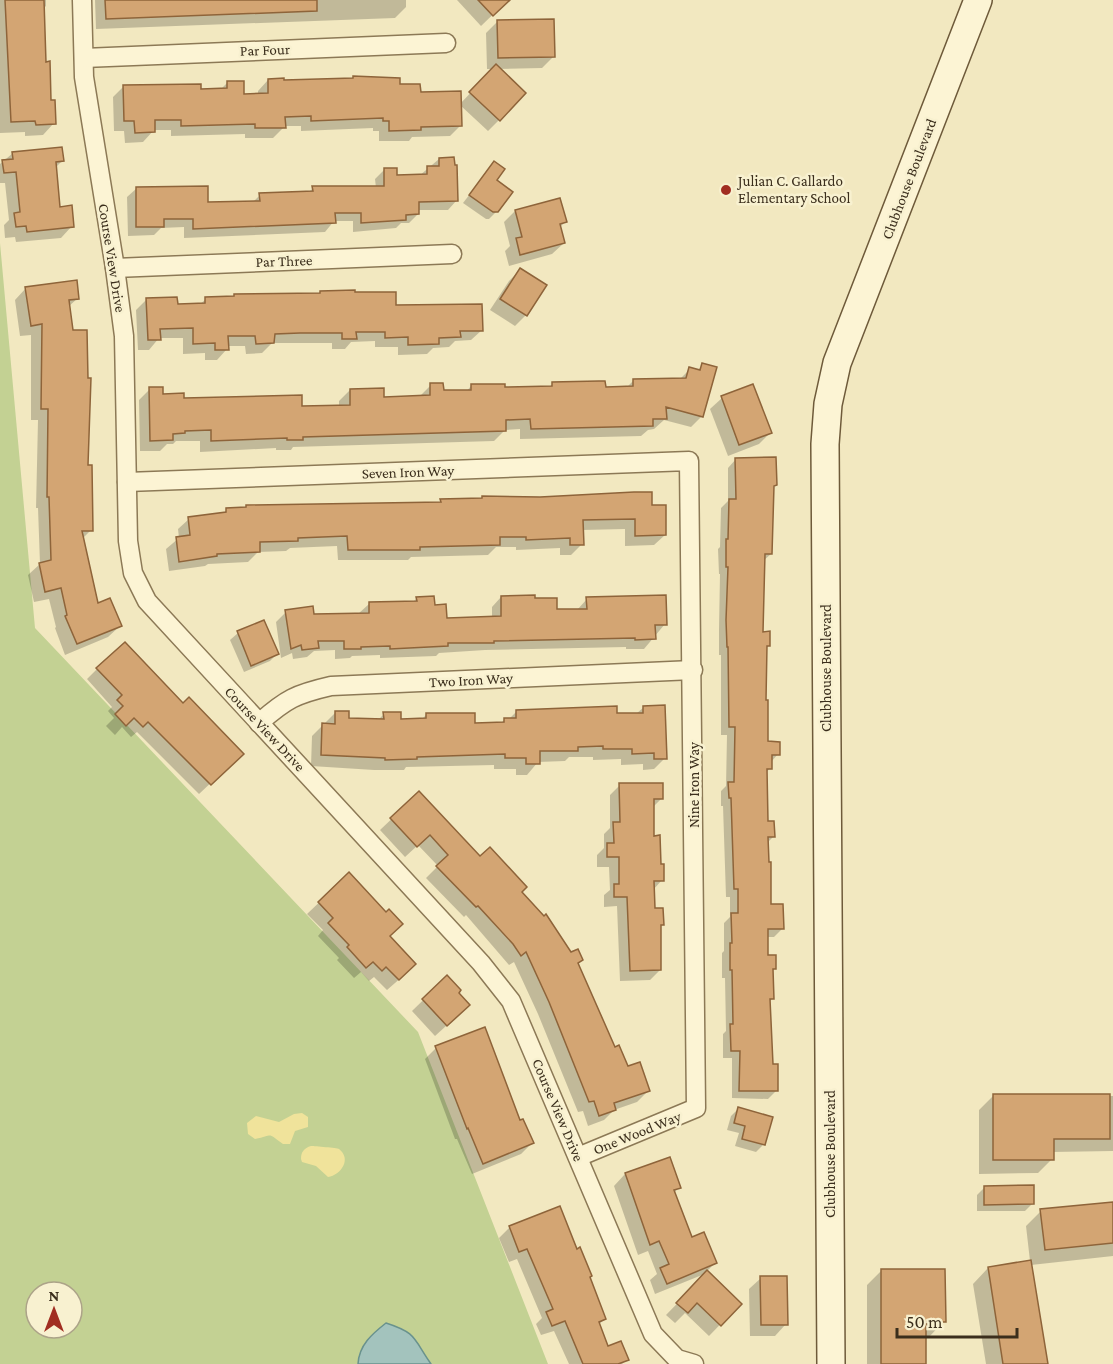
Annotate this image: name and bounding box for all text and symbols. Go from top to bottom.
street label: Par Four [240,41,291,59]
street label: Clubhouse Boulevard [879,116,939,242]
place label: Julian C. Gallardo Elementary School [736,173,850,207]
marker: Julian C. Gallardo Elementary School [719,183,733,197]
street label: Course View Drive [95,202,129,314]
street label: Par Three [255,252,313,270]
street label: Seven Iron Way [361,462,455,483]
street label: Clubhouse Boulevard [818,604,834,732]
street label: Two Iron Way [429,670,514,691]
street label: Course View Drive [222,683,309,775]
street label: Nine Iron Way [686,742,703,828]
street label: Course View Drive [529,1056,587,1164]
street label: Clubhouse Boulevard [822,1090,838,1218]
street label: One Wood Way [591,1108,684,1159]
north arrow [24,1280,84,1340]
text: N [49,1287,60,1304]
scale bar [897,1301,1017,1339]
text: 50 m [906,1312,943,1332]

